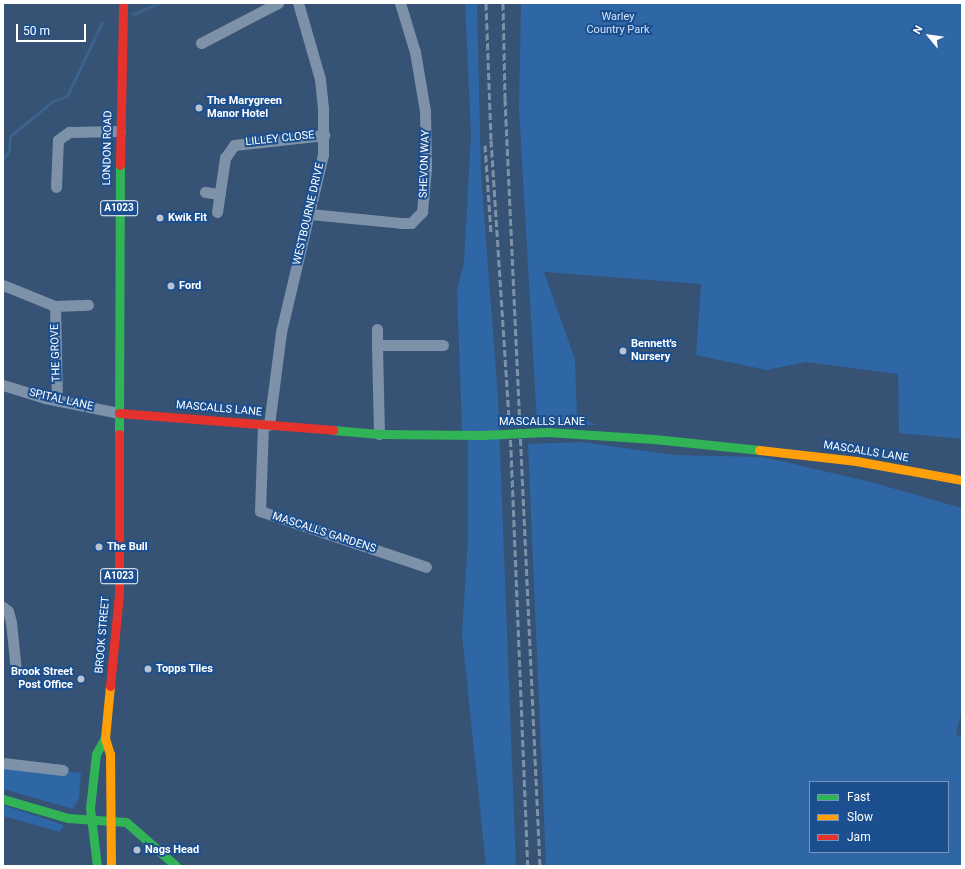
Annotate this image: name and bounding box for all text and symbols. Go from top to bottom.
park label: Warley Country Park [586,11,650,37]
scale bar [18,16,88,42]
north arrow [909,16,949,56]
text: N [910,23,926,36]
text: 50 m [23,24,50,38]
place label: The Marygreen Manor Hotel [207,95,282,121]
marker: The Marygreen Manor Hotel [194,103,204,113]
street label: LONDON ROAD [101,110,115,186]
street label: LILLEY CLOSE [245,129,315,149]
street label: SHEVON WAY [417,130,433,198]
street label: WESTBOURNE DRIVE [291,162,327,266]
road number: A1023 [100,200,138,216]
place label: Kwik Fit [168,211,207,225]
marker: Kwik Fit [155,213,165,223]
place label: Ford [179,279,201,293]
marker: Ford [166,281,176,291]
street label: THE GROVE [48,324,64,382]
place label: Bennett's Nursery [631,338,677,364]
marker: Bennett's Nursery [618,346,628,356]
street label: SPITAL LANE [28,386,94,414]
street label: MASCALLS LANE [176,399,262,419]
street label: MASCALLS LANE [499,415,585,429]
street label: MASCALLS LANE [822,439,910,465]
street label: MASCALLS GARDENS [271,510,377,556]
place label: The Bull [107,540,148,554]
marker: The Bull [94,542,104,552]
road number: A1023 [100,568,138,584]
street label: BROOK STREET [93,596,113,674]
place label: Topps Tiles [156,662,213,676]
marker: Topps Tiles [143,664,153,674]
place label: Brook Street Post Office [11,666,73,692]
marker: Brook Street Post Office [76,674,86,684]
legend [809,781,949,853]
text: Fast [847,790,870,804]
text: Slow [847,810,873,824]
text: Jam [847,830,871,844]
place label: Nags Head [145,843,199,857]
marker: Nags Head [132,845,142,855]

